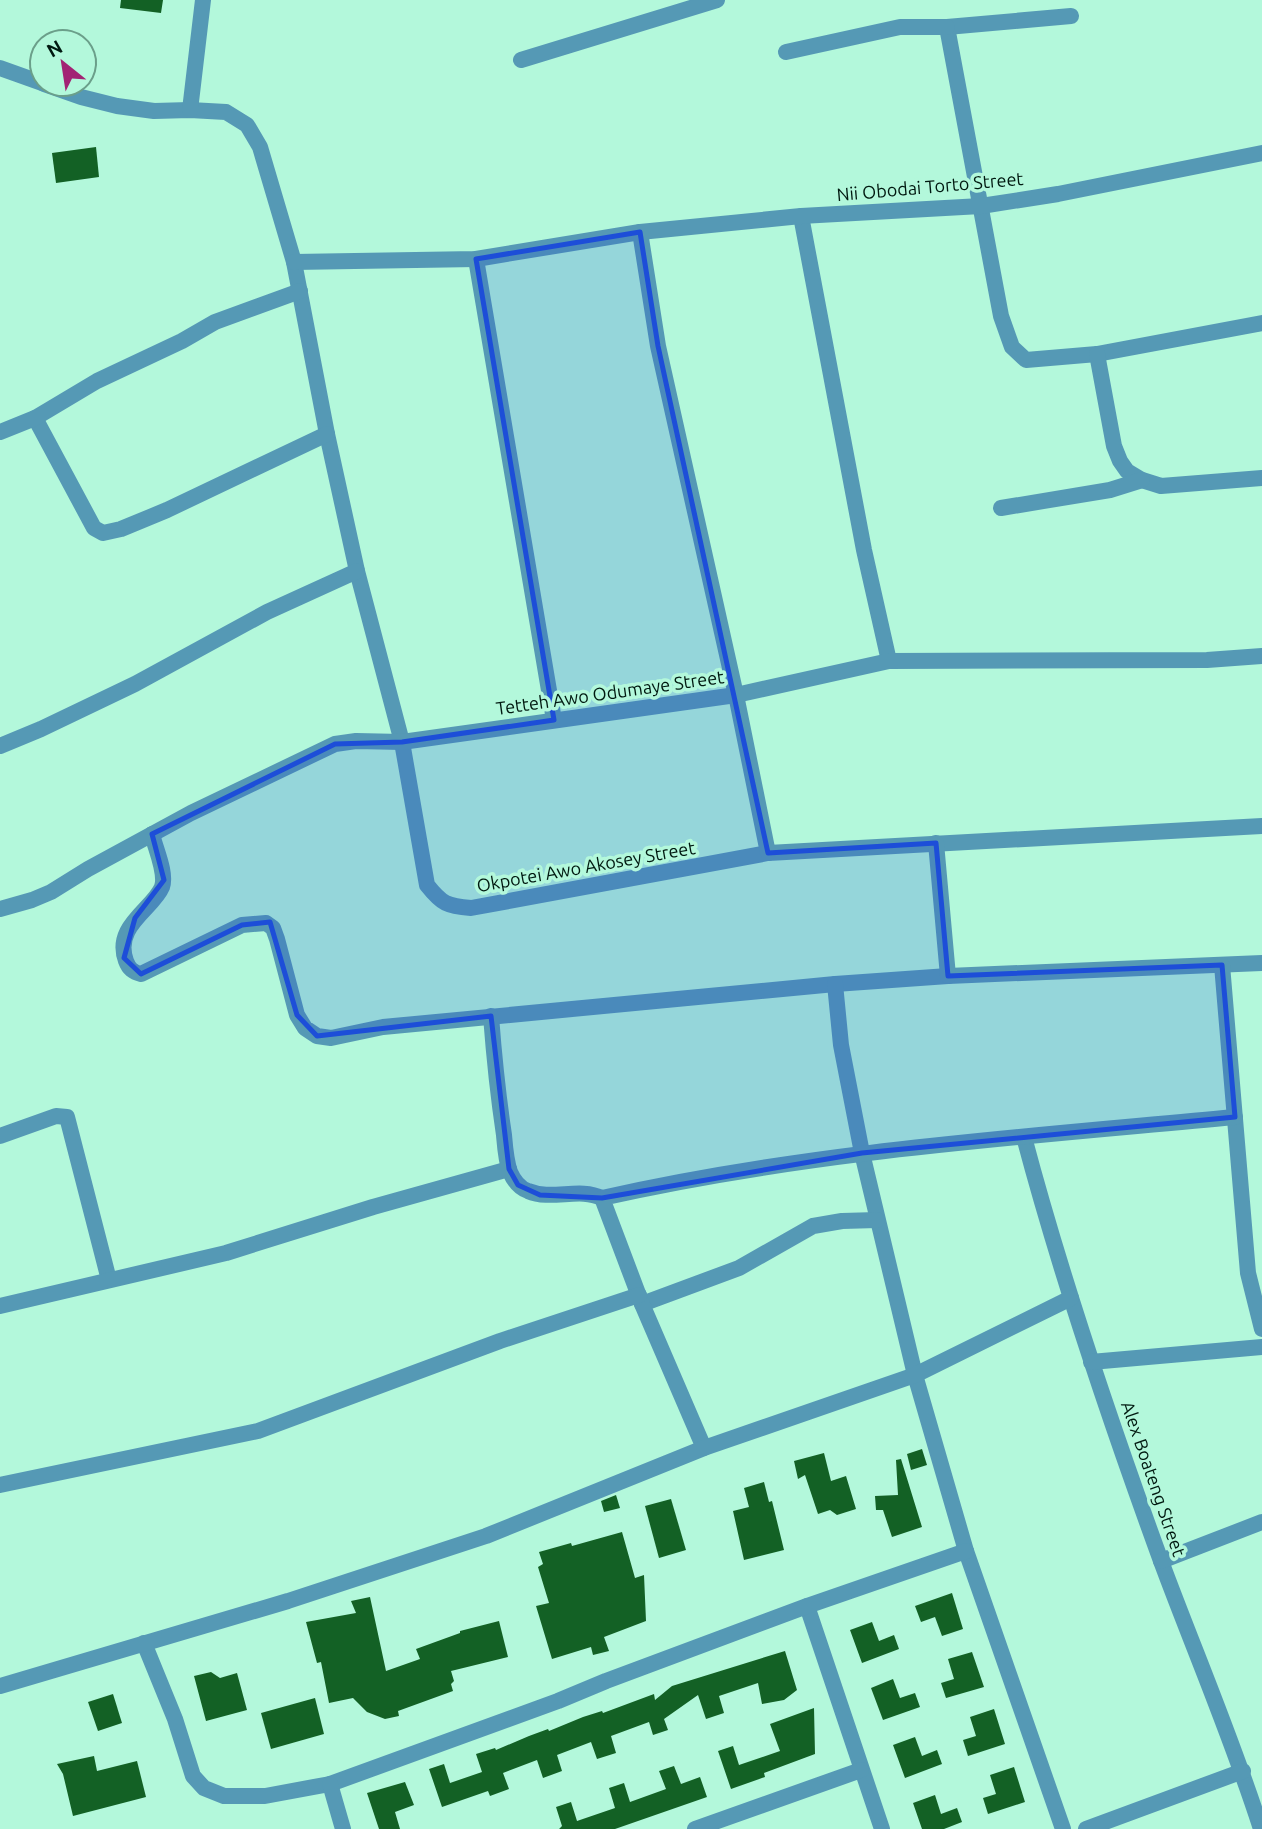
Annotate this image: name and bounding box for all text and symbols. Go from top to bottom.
north arrow [28,28,98,98]
text: N [43,35,66,61]
street label: Nii Obodai Torto Street [836,168,1024,204]
street label: Tetteh Awo Odumaye Street [495,666,725,718]
street label: Okpotei Awo Akosey Street [475,837,697,895]
street label: Alex Boateng Street [1118,1398,1190,1559]

